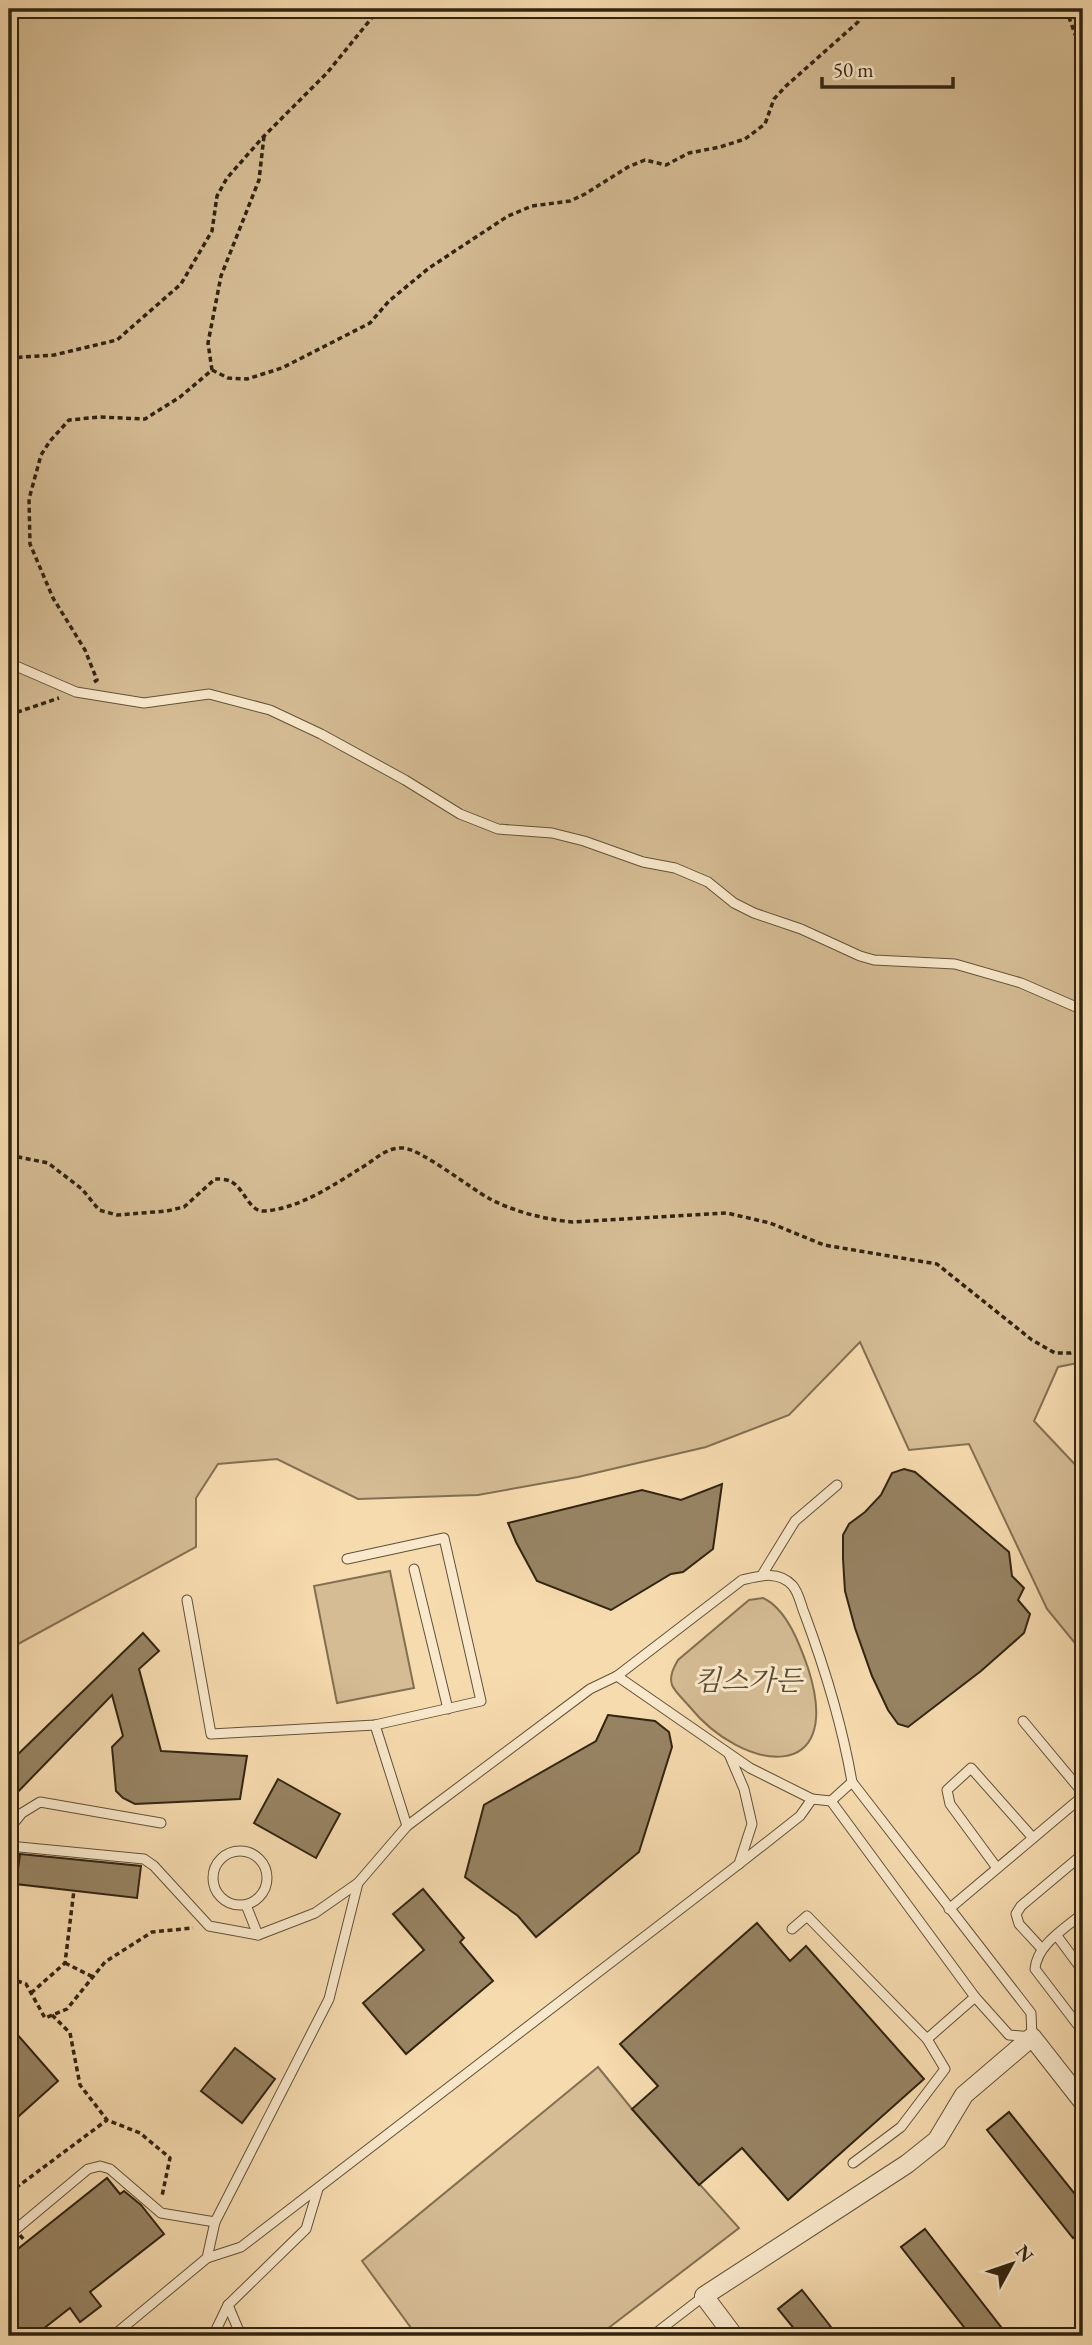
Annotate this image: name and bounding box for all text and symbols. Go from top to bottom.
scale bar [822,46,954,90]
text: 50 m [833,56,874,83]
park label: 킴스가든 [694,1662,804,1698]
north arrow [976,2230,1046,2300]
text: N [1010,2239,1040,2268]

